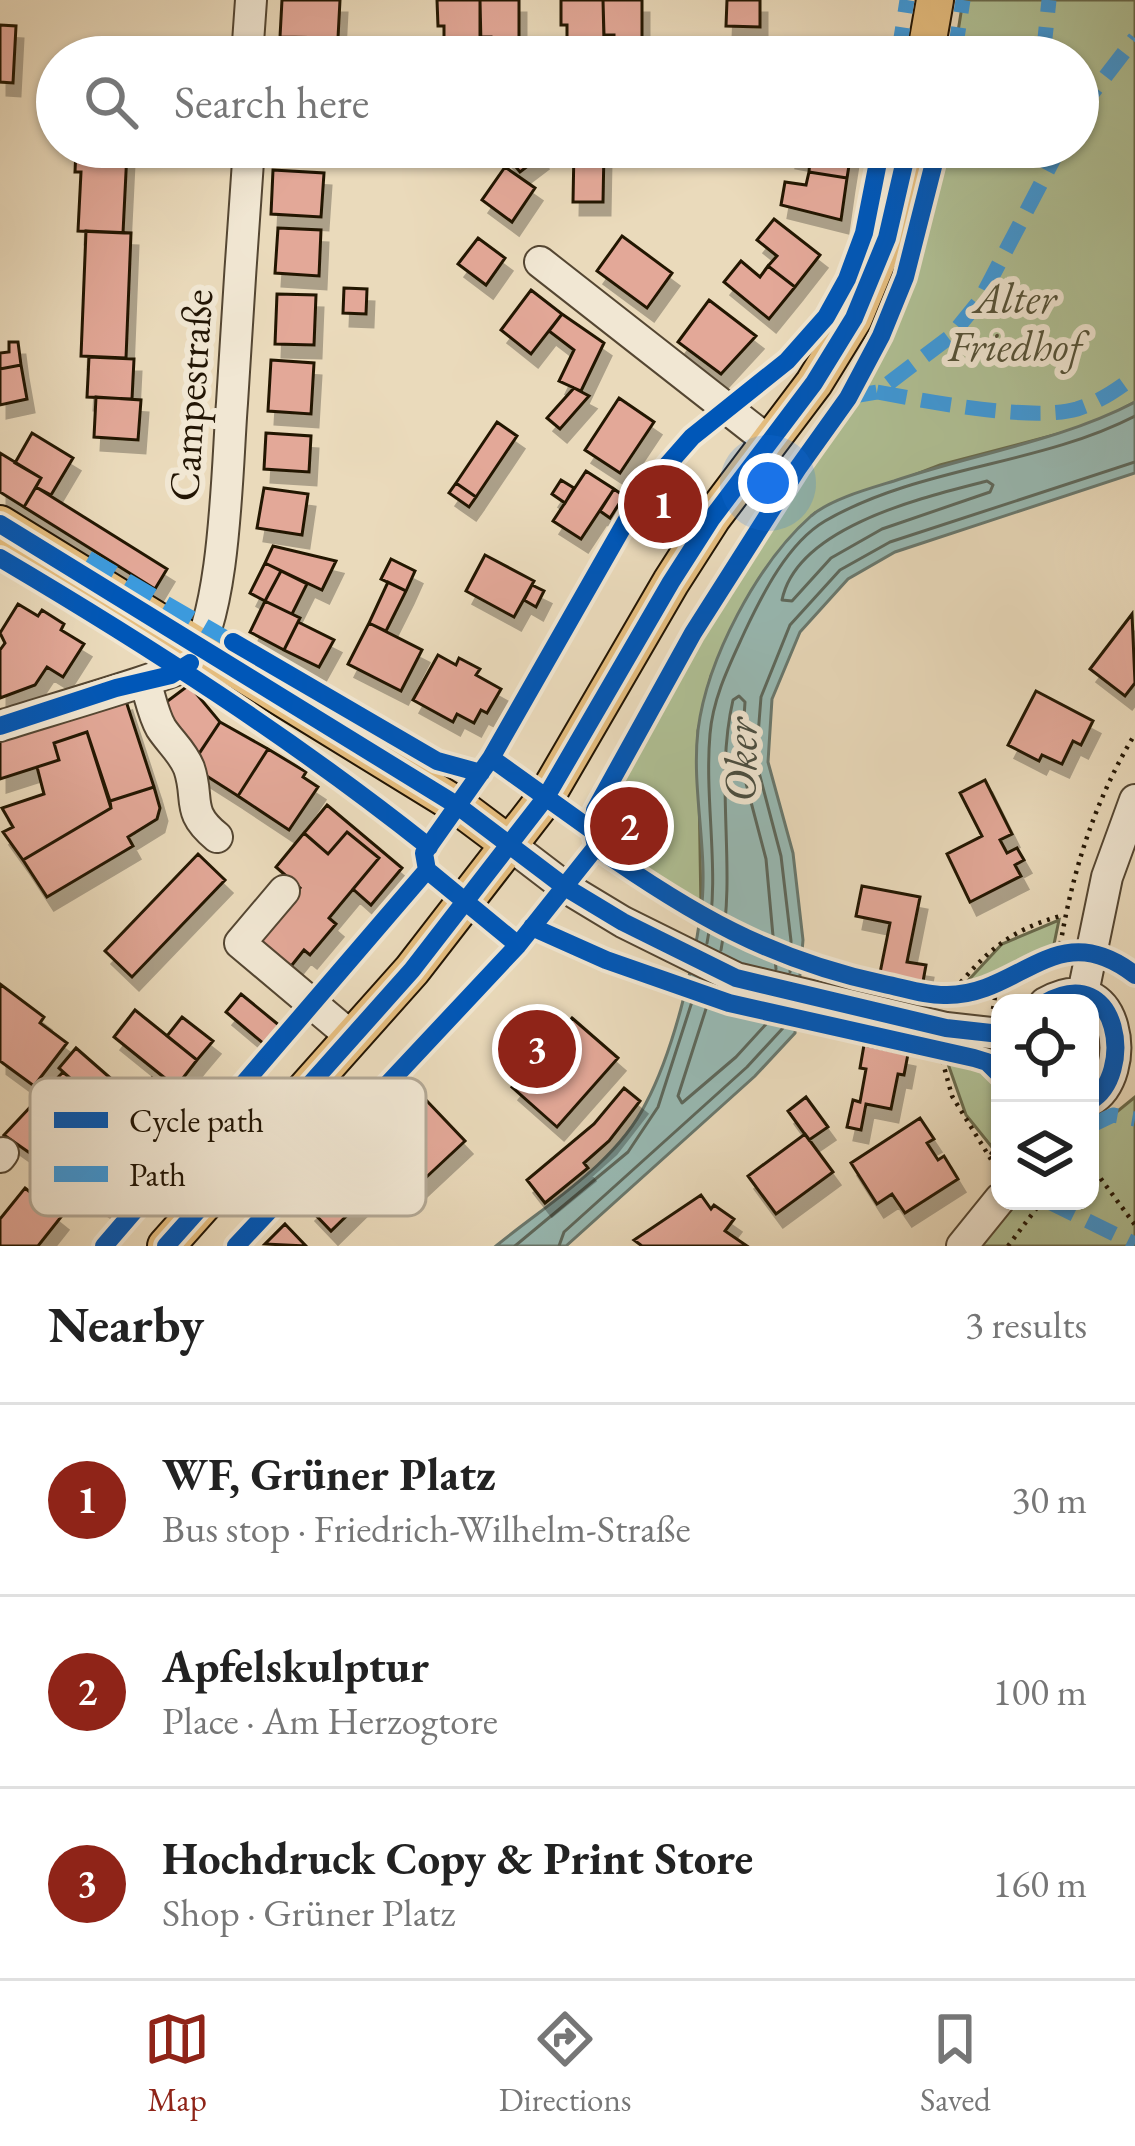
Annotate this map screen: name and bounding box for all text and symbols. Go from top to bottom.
search box [36,36,1099,168]
icon: search [78,69,144,135]
text: Search here [174,73,369,131]
park label: Alter Friedhof [947,271,1091,374]
street label: Campestraße [156,287,225,503]
your location [738,453,798,513]
pin: 1 [624,459,702,549]
water label: Oker [711,716,769,802]
pin: 2 [590,781,668,871]
map controls [991,994,1099,1210]
button: locate [991,994,1099,1102]
pin: 3 [498,1004,576,1094]
legend [30,1078,426,1216]
text: Cycle path [129,1099,264,1142]
button: layers [991,1102,1099,1210]
text: Path [129,1153,186,1196]
text: Nearby [48,1291,204,1357]
text: 3 results [965,1299,1087,1350]
text: WF, Grüner Platz [162,1445,496,1503]
text: 1 [77,1474,97,1525]
text: 30 m [1011,1474,1087,1525]
text: Bus stop · Friedrich-Wilhelm-Straße [162,1503,691,1554]
text: Apfelskulptur [162,1637,429,1695]
text: 2 [77,1666,97,1717]
text: 100 m [993,1666,1087,1717]
text: Place · Am Herzogtore [162,1695,498,1746]
text: Hochdruck Copy & Print Store [162,1829,753,1887]
text: 3 [77,1858,97,1909]
text: 160 m [993,1858,1087,1909]
text: Shop · Grüner Platz [162,1887,455,1938]
tab: Map [144,2006,210,2121]
tab: Directions [499,2006,632,2121]
tab: Saved [920,2006,991,2121]

